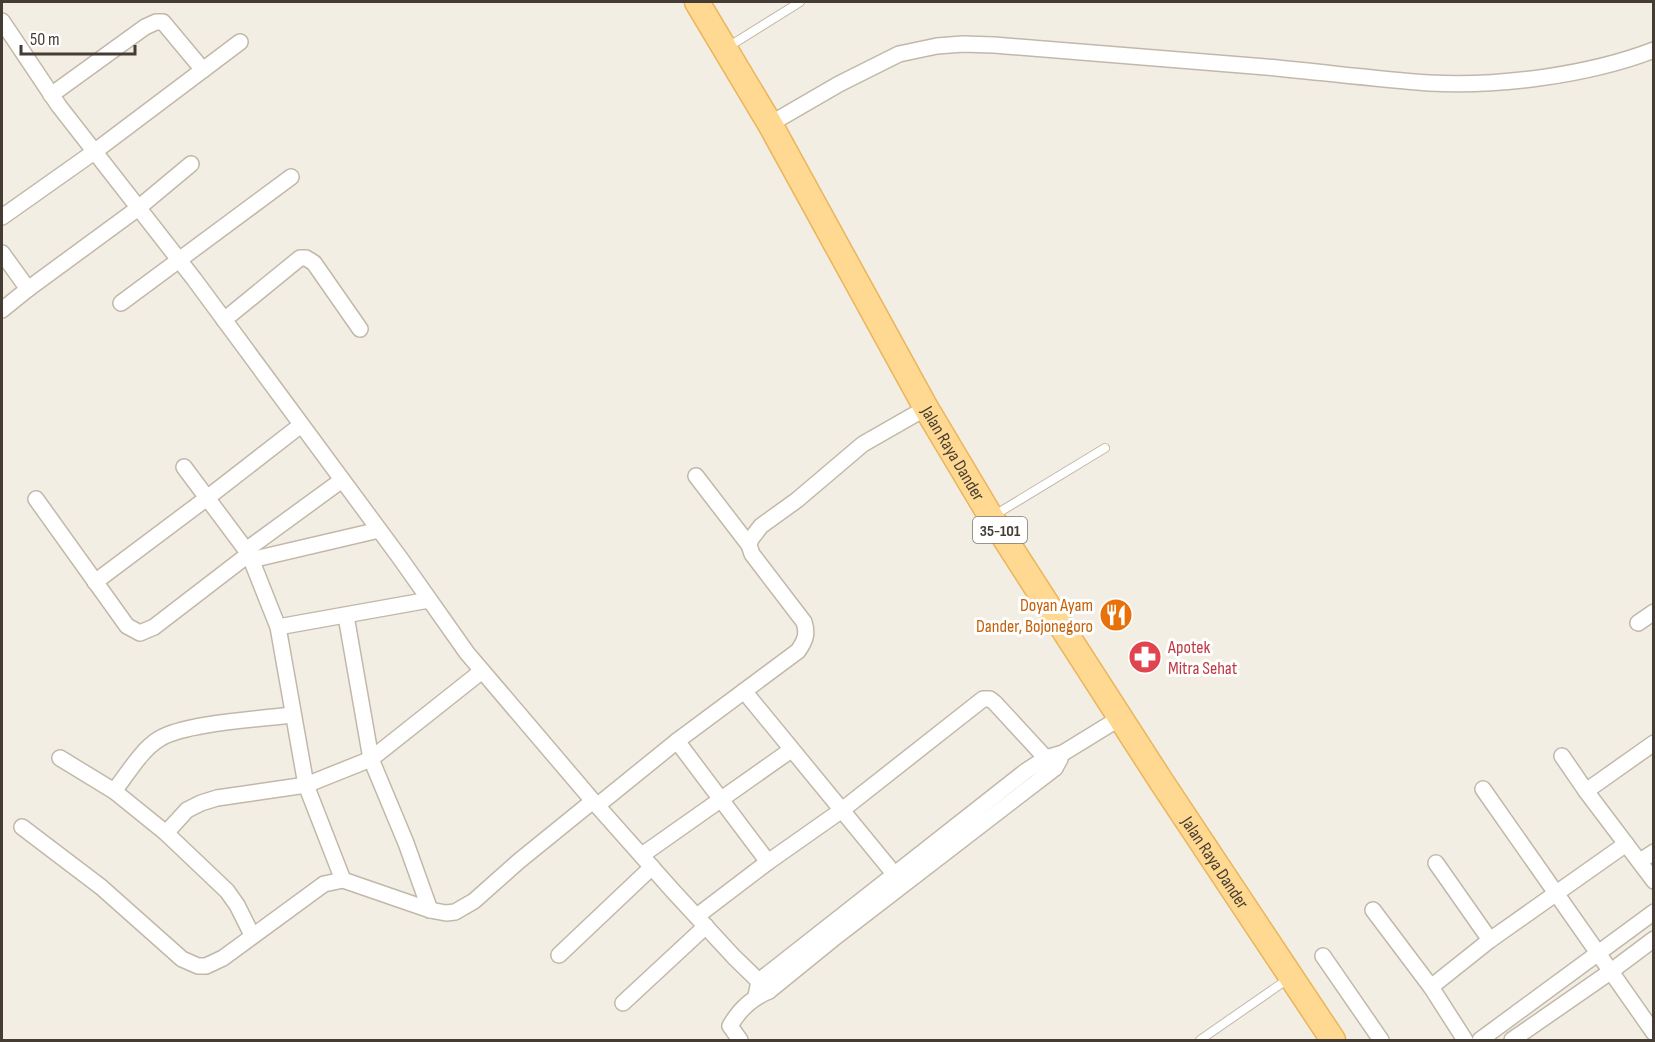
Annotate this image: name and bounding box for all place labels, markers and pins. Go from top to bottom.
place label: Doyan Ayam Dander, Bojonegoro [976,595,1093,637]
restaurant icon: Doyan Ayam Dander, Bojonegoro [1098,597,1134,633]
place label: Apotek Mitra Sehat [1167,637,1238,679]
pharmacy icon: Apotek Mitra Sehat [1127,639,1163,675]

